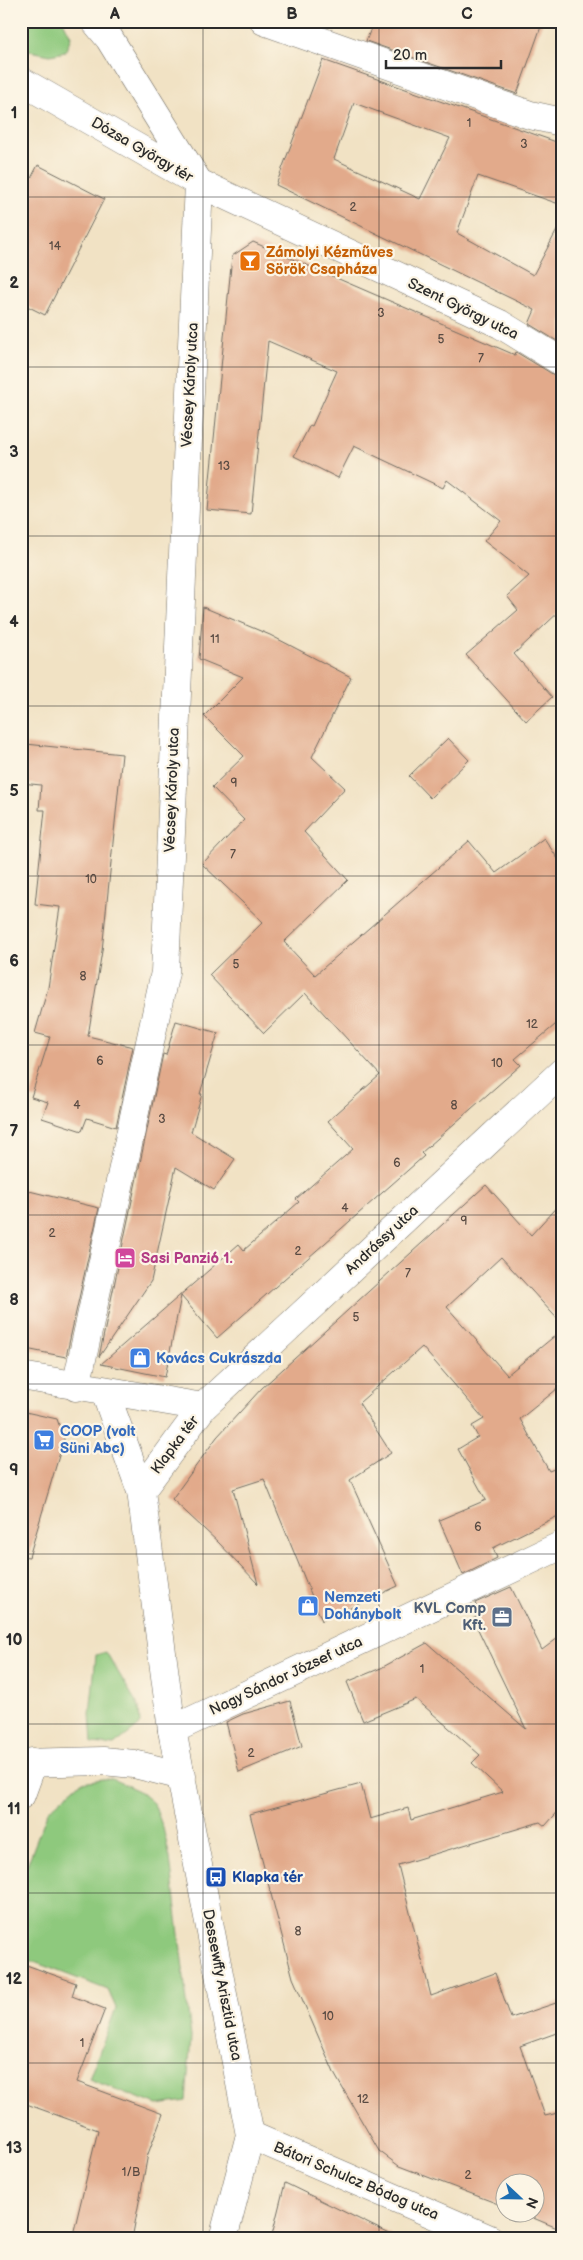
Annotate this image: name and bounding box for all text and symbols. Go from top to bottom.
text: A [109,5,120,24]
text: B [286,5,298,24]
text: C [461,5,473,24]
scale bar [386,38,500,70]
text: 20 m [393,46,427,65]
text: 1 [11,104,17,123]
street label: Dózsa György tér [88,113,197,187]
house number: 1 [467,116,471,131]
house number: 3 [520,137,528,152]
house number: 2 [349,200,357,215]
house number: 14 [49,239,62,254]
place label: Zámolyi Kézműves Sörök Csapháza [266,243,393,279]
bar icon: Zámolyi Kézműves Sörök Csapháza [238,249,262,273]
text: 2 [9,274,19,293]
street label: Szent György utca [405,274,521,344]
house number: 3 [377,306,385,321]
street label: Vécsey Károly utca [177,322,203,448]
house number: 5 [438,332,445,347]
house number: 7 [478,351,484,366]
text: 3 [9,443,19,462]
house number: 13 [218,459,230,474]
text: 4 [9,613,19,632]
house number: 11 [210,632,220,647]
street label: Vécsey Károly utca [160,727,184,853]
house number: 9 [231,776,238,791]
text: 5 [9,782,19,801]
house number: 7 [230,847,236,862]
house number: 10 [85,872,97,887]
text: 6 [9,952,19,971]
house number: 5 [233,957,240,972]
house number: 8 [80,969,87,984]
house number: 12 [526,1017,538,1032]
house number: 6 [96,1054,104,1069]
house number: 10 [491,1056,503,1071]
house number: 4 [73,1098,81,1113]
house number: 8 [451,1098,458,1113]
house number: 3 [158,1112,166,1127]
text: 7 [10,1122,19,1141]
house number: 6 [393,1156,401,1171]
house number: 4 [341,1201,349,1216]
street label: Andrássy utca [341,1201,423,1279]
house number: 9 [461,1214,468,1229]
house number: 2 [48,1226,56,1241]
house number: 2 [294,1244,302,1259]
hotel icon: Sasi Panzió 1. [113,1246,137,1270]
place label: Sasi Panzió 1. [141,1249,233,1268]
house number: 7 [405,1266,411,1281]
text: 8 [9,1291,19,1310]
house number: 5 [353,1310,360,1325]
shop icon: Kovács Cukrászda [128,1346,152,1370]
place label: Kovács Cukrászda [156,1349,282,1368]
street label: Klapka tér [147,1412,204,1478]
place label: COOP (volt Süni Abc) [60,1422,136,1458]
supermarket icon: COOP (volt Süni Abc) [32,1428,56,1452]
text: 9 [9,1461,19,1480]
house number: 6 [474,1520,482,1535]
place label: Nemzeti Dohánybolt [324,1588,401,1624]
shop icon: Nemzeti Dohánybolt [296,1594,320,1618]
place label: KVL Comp Kft. [413,1599,486,1635]
office icon: KVL Comp Kft. [490,1605,514,1629]
text: 10 [6,1631,22,1650]
street label: Nagy Sándor József utca [206,1632,366,1720]
house number: 1 [420,1662,424,1677]
house number: 2 [247,1746,255,1761]
text: 11 [7,1800,21,1819]
bus stop icon: Klapka tér [204,1865,228,1889]
place label: Klapka tér [232,1868,304,1887]
street label: Dessewffy Arisztid utca [198,1908,246,2062]
house number: 8 [295,1924,302,1939]
text: 12 [6,1970,23,1989]
house number: 10 [322,2009,334,2024]
house number: 1 [80,2036,84,2051]
house number: 12 [357,2092,369,2107]
street label: Bátori Schulcz Bódog utca [270,2138,442,2224]
text: 13 [6,2139,22,2158]
house number: 1/B [122,2165,140,2180]
house number: 2 [464,2168,472,2183]
north arrow [496,2172,546,2222]
text: N [522,2195,541,2211]

